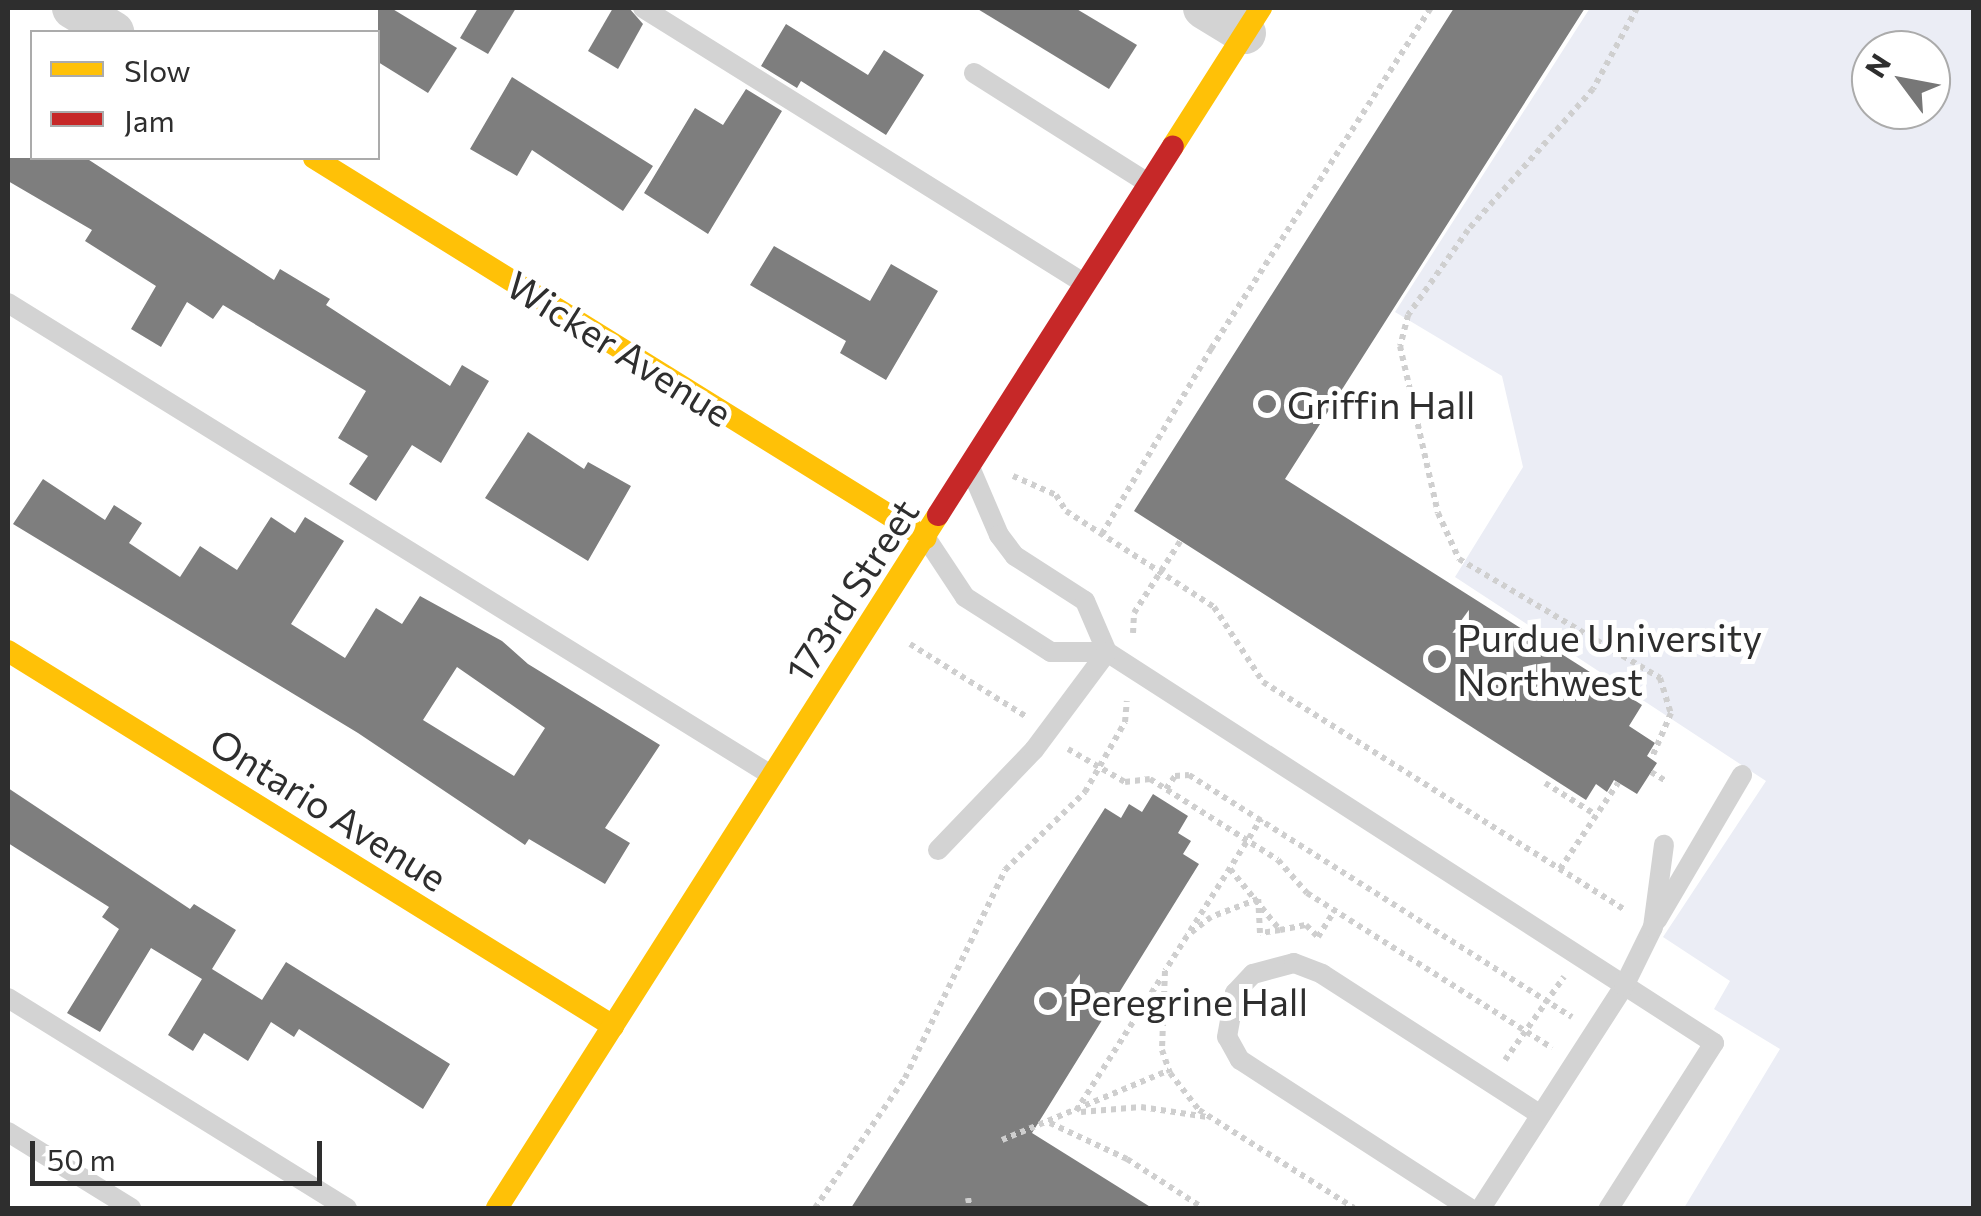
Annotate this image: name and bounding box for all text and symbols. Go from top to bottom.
legend [30,30,380,160]
north arrow [1851,30,1951,130]
text: N [1857,47,1897,83]
text: Slow [124,51,191,88]
text: Jam [124,101,175,138]
street label: Wicker Avenue [499,261,741,435]
place label: Griffin Hall [1287,381,1475,427]
marker: Griffin Hall [1256,393,1278,415]
street label: 173rd Street [775,490,927,690]
place label: Purdue University Northwest [1457,614,1762,704]
marker: Purdue University Northwest [1426,648,1448,670]
street label: Ontario Avenue [202,718,456,900]
place label: Peregrine Hall [1068,978,1308,1024]
marker: Peregrine Hall [1037,990,1059,1012]
scale bar [35,1121,328,1183]
text: 50 m [47,1140,116,1177]

